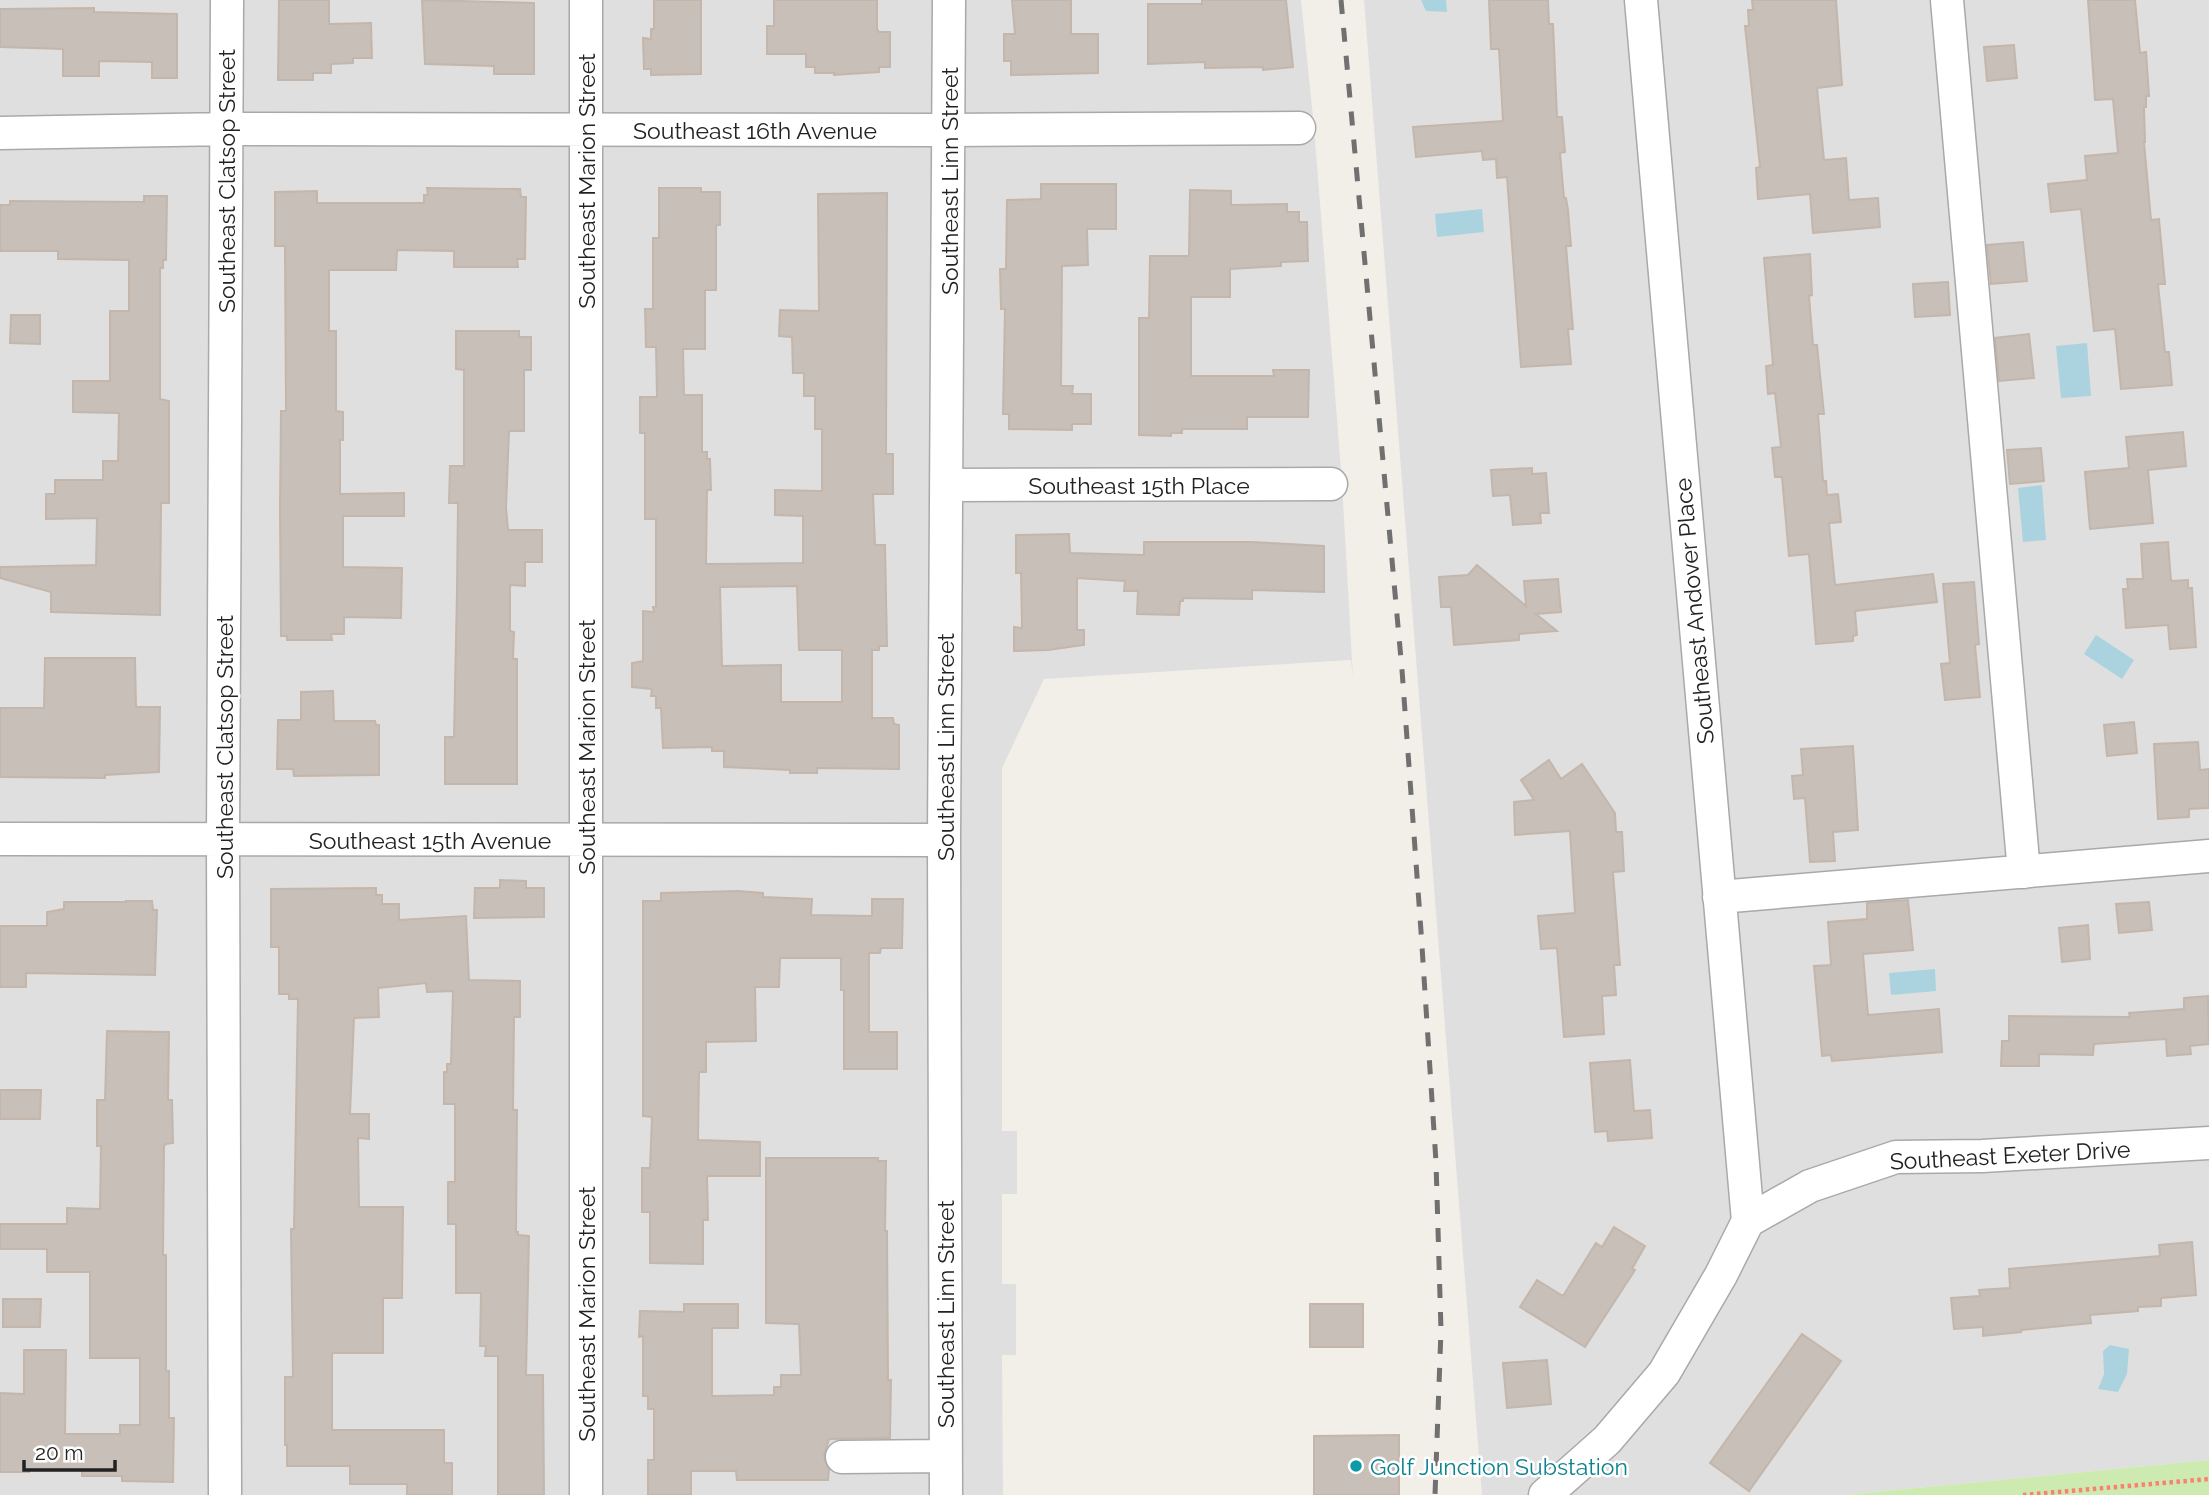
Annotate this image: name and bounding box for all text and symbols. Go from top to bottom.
street label: Southeast Clatsop Street [213,49,240,313]
street label: Southeast Marion Street [573,53,600,309]
street label: Southeast Linn Street [936,67,963,295]
street label: Southeast 16th Avenue [633,117,877,144]
street label: Southeast 15th Place [1028,472,1250,499]
street label: Southeast Andover Place [1669,477,1719,745]
street label: Southeast Clatsop Street [211,615,238,879]
street label: Southeast Marion Street [573,619,600,875]
street label: Southeast Linn Street [932,633,959,861]
street label: Southeast 15th Avenue [309,827,551,854]
street label: Southeast Exeter Drive [1889,1135,2131,1175]
street label: Southeast Marion Street [573,1186,600,1442]
street label: Southeast Linn Street [932,1200,959,1428]
scale bar [24,1428,116,1472]
text: 20 m [35,1440,83,1465]
place label: Golf Junction Substation [1370,1453,1628,1480]
marker: Golf Junction Substation [1348,1458,1364,1474]

